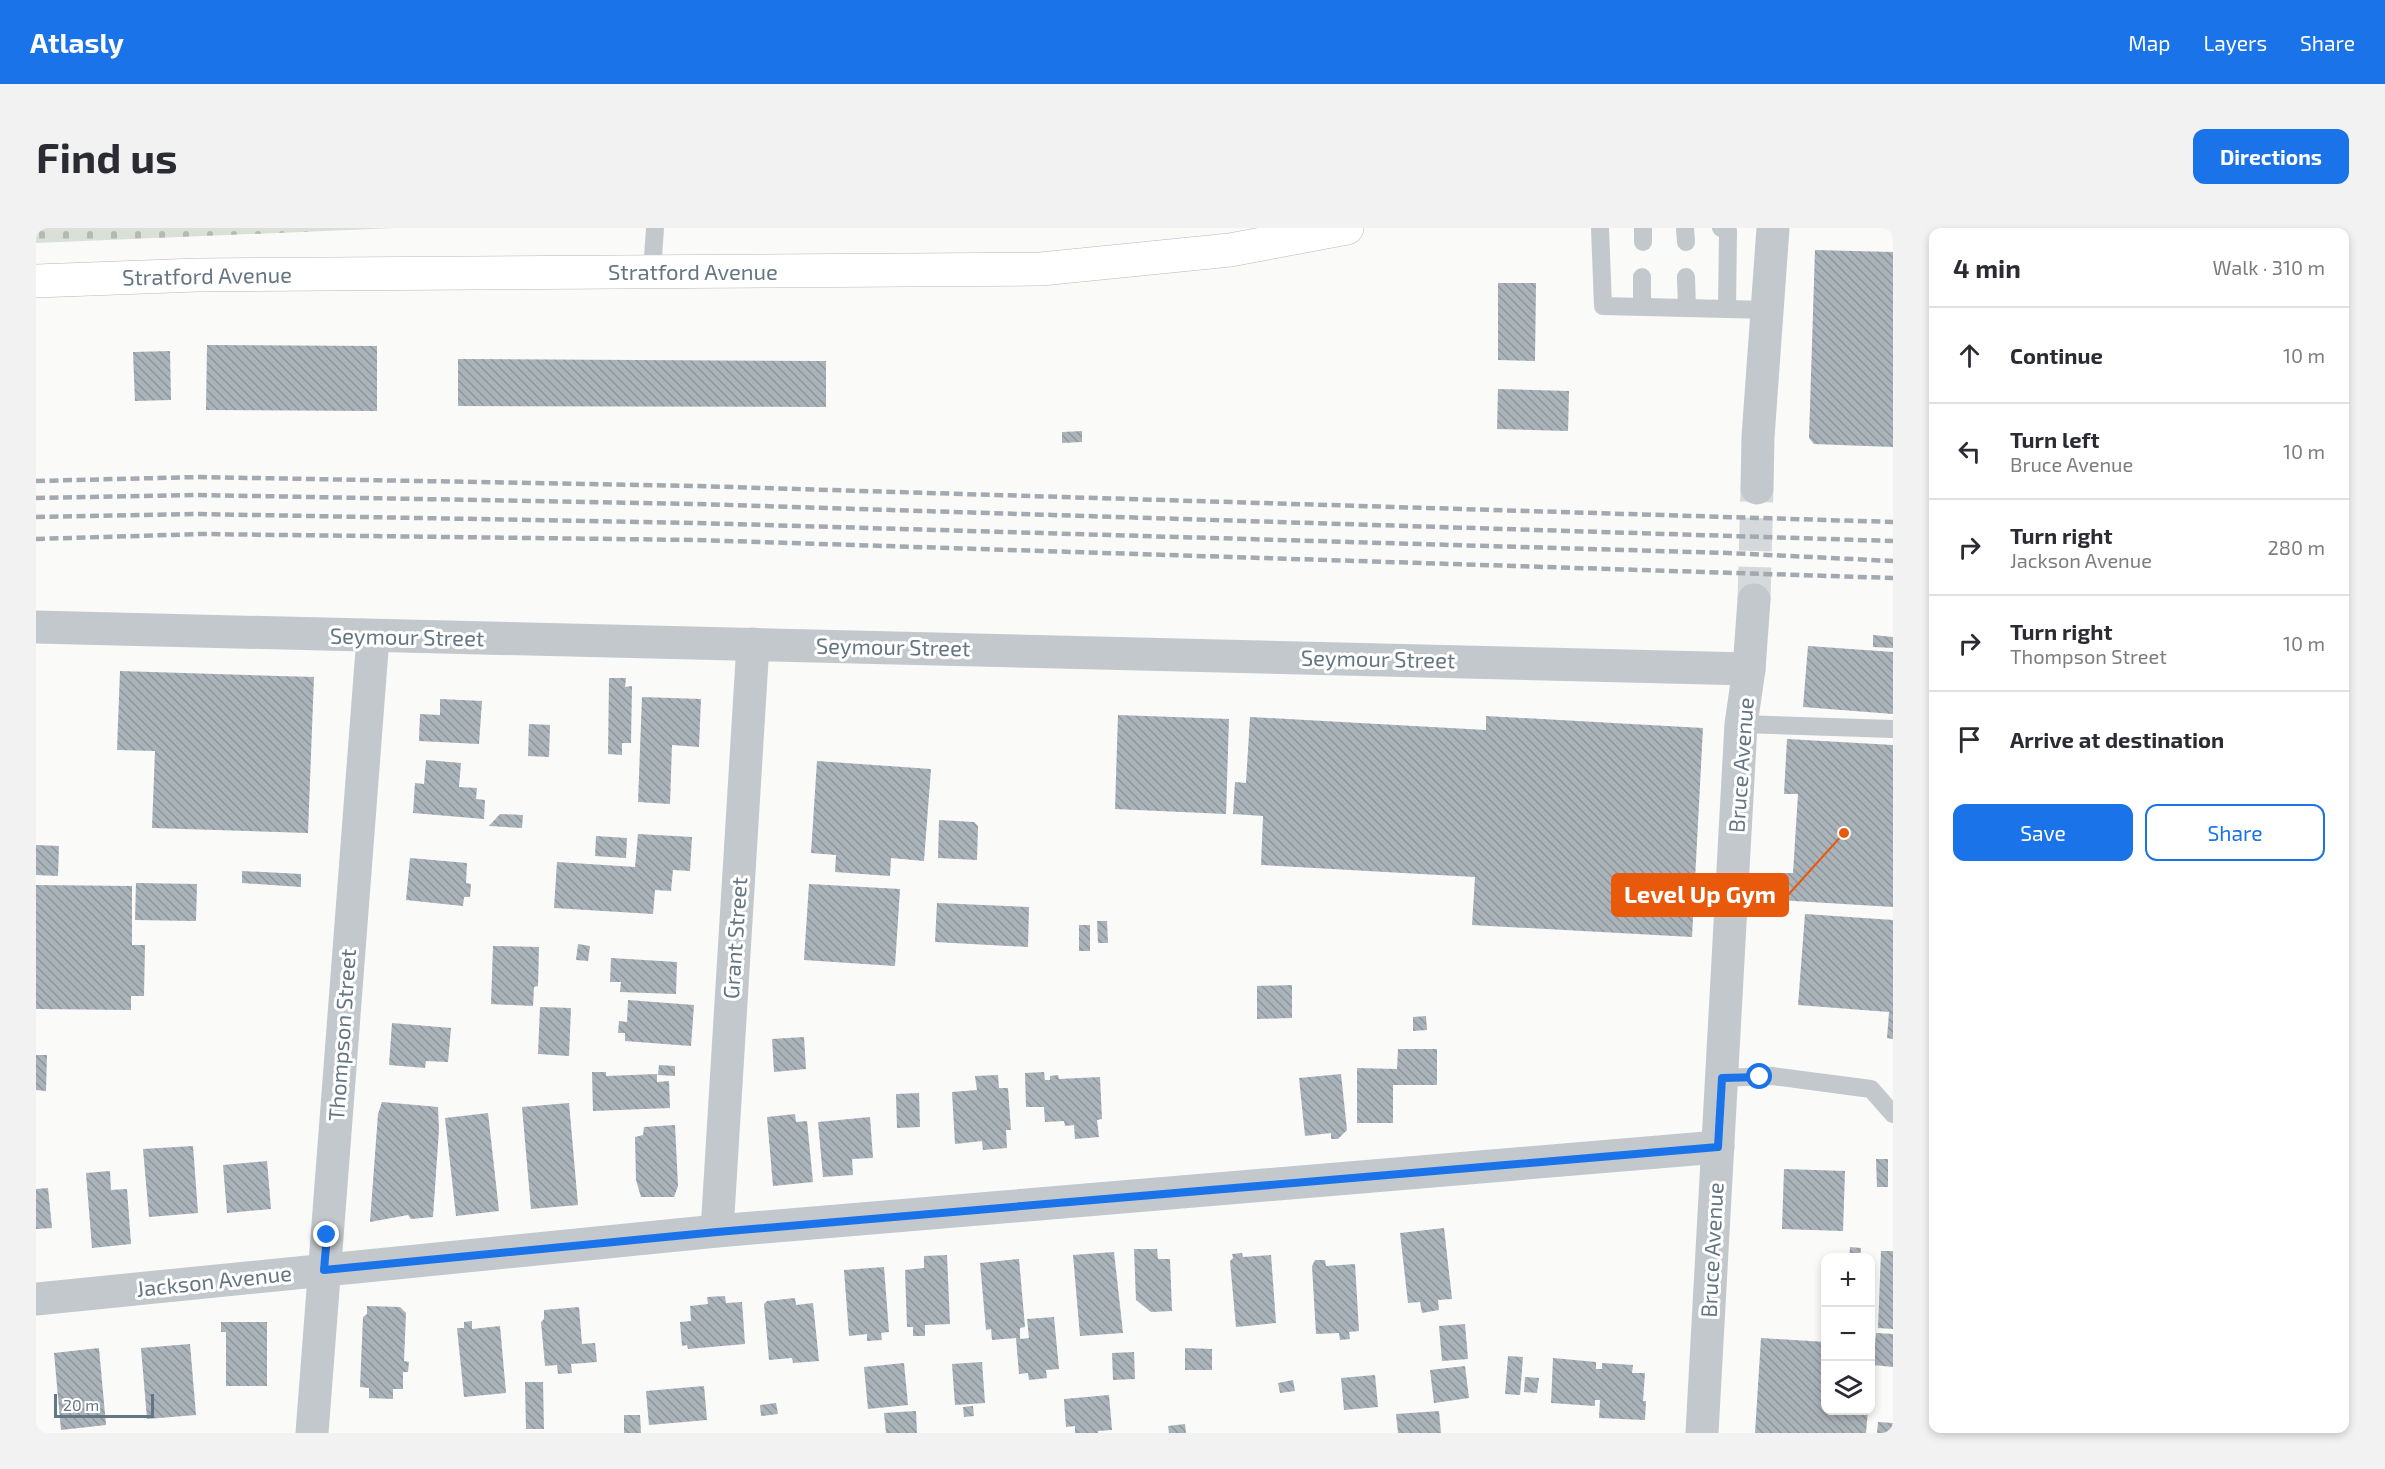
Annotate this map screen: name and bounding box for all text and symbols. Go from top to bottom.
text: Atlasly [30,25,124,59]
text: Map [2128,30,2170,55]
text: Layers [2203,30,2267,55]
text: Share [2300,30,2355,55]
button: Directions [2193,129,2349,184]
text: Find us [36,131,178,181]
text: 4 min [1953,252,2021,283]
text: Walk · 310 m [2213,255,2325,279]
street label: Stratford Avenue [608,258,778,284]
street label: Stratford Avenue [122,261,292,289]
icon: ahead [1953,339,1986,372]
text: Continue [2010,342,2103,368]
text: 10 m [2283,343,2325,367]
text: Turn left [2010,426,2099,452]
icon: left [1953,435,1986,468]
text: 10 m [2283,439,2325,463]
text: Bruce Avenue [2010,452,2133,476]
text: Turn right [2010,522,2112,548]
icon: right [1953,531,1986,564]
text: 280 m [2268,535,2325,559]
text: Jackson Avenue [2010,548,2152,572]
text: Turn right [2010,618,2112,644]
street label: Seymour Street [330,622,484,650]
icon: right [1953,627,1986,660]
text: 10 m [2283,631,2325,655]
street label: Seymour Street [816,632,970,660]
street label: Seymour Street [1301,644,1455,672]
text: Thompson Street [2010,644,2167,668]
street label: Bruce Avenue [1722,696,1758,833]
icon: arrive [1953,723,1986,756]
text: Arrive at destination [2010,726,2224,752]
button: Save [1953,804,2133,861]
button: Share [2145,804,2325,861]
callout: Level Up Gym [1612,874,1788,916]
street label: Grant Street [717,876,751,1000]
text: Level Up Gym [1624,879,1776,908]
street label: Thompson Street [322,948,360,1122]
route start [1746,1063,1772,1089]
street label: Bruce Avenue [1694,1182,1728,1318]
route end [313,1221,339,1247]
map controls [1821,1253,1875,1415]
button: + [1821,1253,1875,1307]
street label: Jackson Avenue [135,1259,293,1301]
button: − [1821,1307,1875,1361]
button: layers [1821,1361,1875,1415]
scale bar [54,1391,154,1418]
text: 20 m [63,1395,99,1414]

